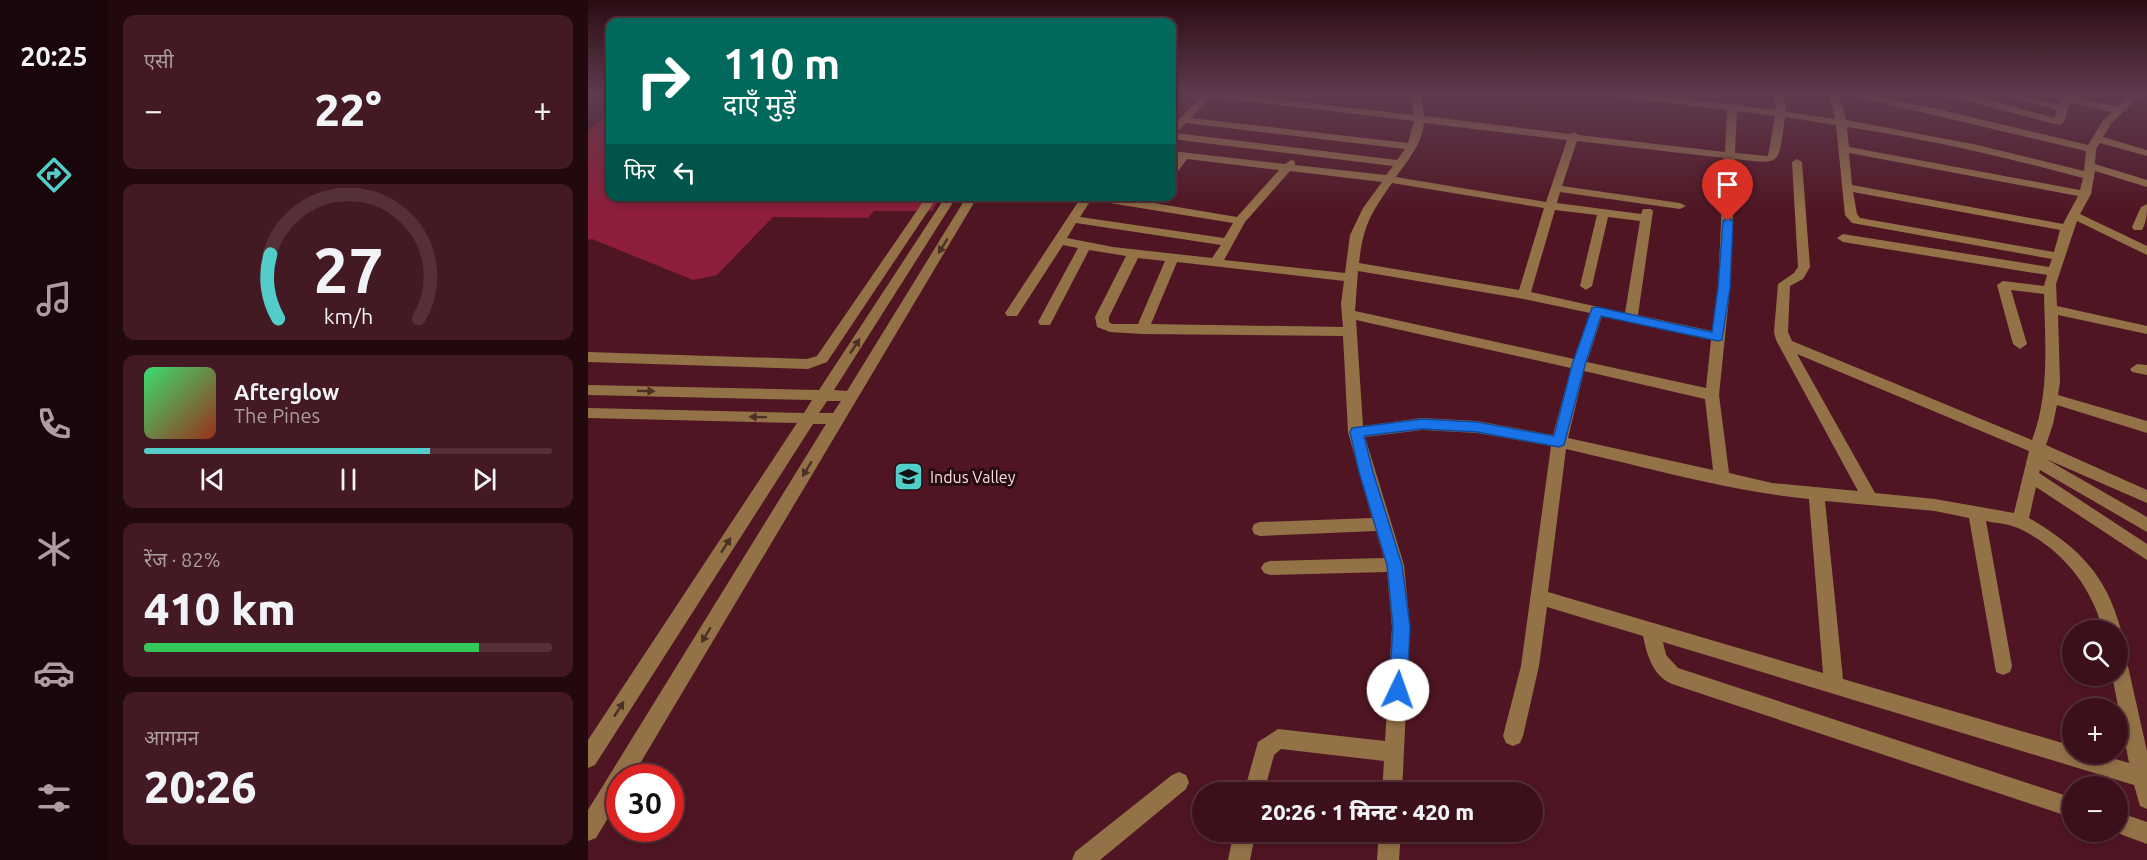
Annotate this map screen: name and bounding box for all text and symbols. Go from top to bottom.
text: 110 m [723,40,840,87]
text: 20:25 [20,41,88,71]
icon: right [624,42,702,120]
text: एसी [144,49,174,72]
text: 22° [314,84,382,135]
text: दाएँ मुड़ें [723,89,796,119]
text: − [144,91,163,128]
text: + [533,91,552,128]
icon: directions [33,154,75,196]
icon: left [668,156,701,189]
text: फिर [624,158,656,183]
pin [1702,159,1753,221]
icon: arrive [1711,168,1744,201]
text: 27 [313,235,383,305]
one-way arrow [937,238,948,254]
icon: music [33,278,75,320]
text: km/h [323,304,373,328]
one-way arrow [849,338,860,354]
text: Afterglow [234,379,339,404]
one-way arrow [637,386,656,396]
icon: phone [33,403,75,445]
text: The Pines [234,404,320,427]
one-way arrow [749,412,768,422]
one-way arrow [802,461,813,477]
school or university icon: Indus Valley [893,461,925,493]
icon: previous [196,463,229,496]
icon: pause [332,463,365,496]
icon: next [468,463,501,496]
place label: Indus Valley [930,468,1016,486]
icon: climate [33,528,75,570]
one-way arrow [720,537,731,553]
text: रेंज · 82% [144,548,220,571]
text: 410 km [144,583,296,634]
map controls [2062,620,2128,842]
button: search [2062,620,2128,686]
one-way arrow [700,627,711,643]
icon: car [33,652,75,694]
position arrow [1366,658,1430,722]
button: + [2062,698,2128,764]
one-way arrow [614,701,625,717]
text: आगमन [144,726,199,749]
text: 20:26 [144,761,257,812]
speed limit sign: 30 [606,764,684,842]
button: − [2062,776,2128,842]
icon: filters [33,777,75,819]
text: 20:26 · 1 मिनट · 420 m [1261,799,1474,824]

